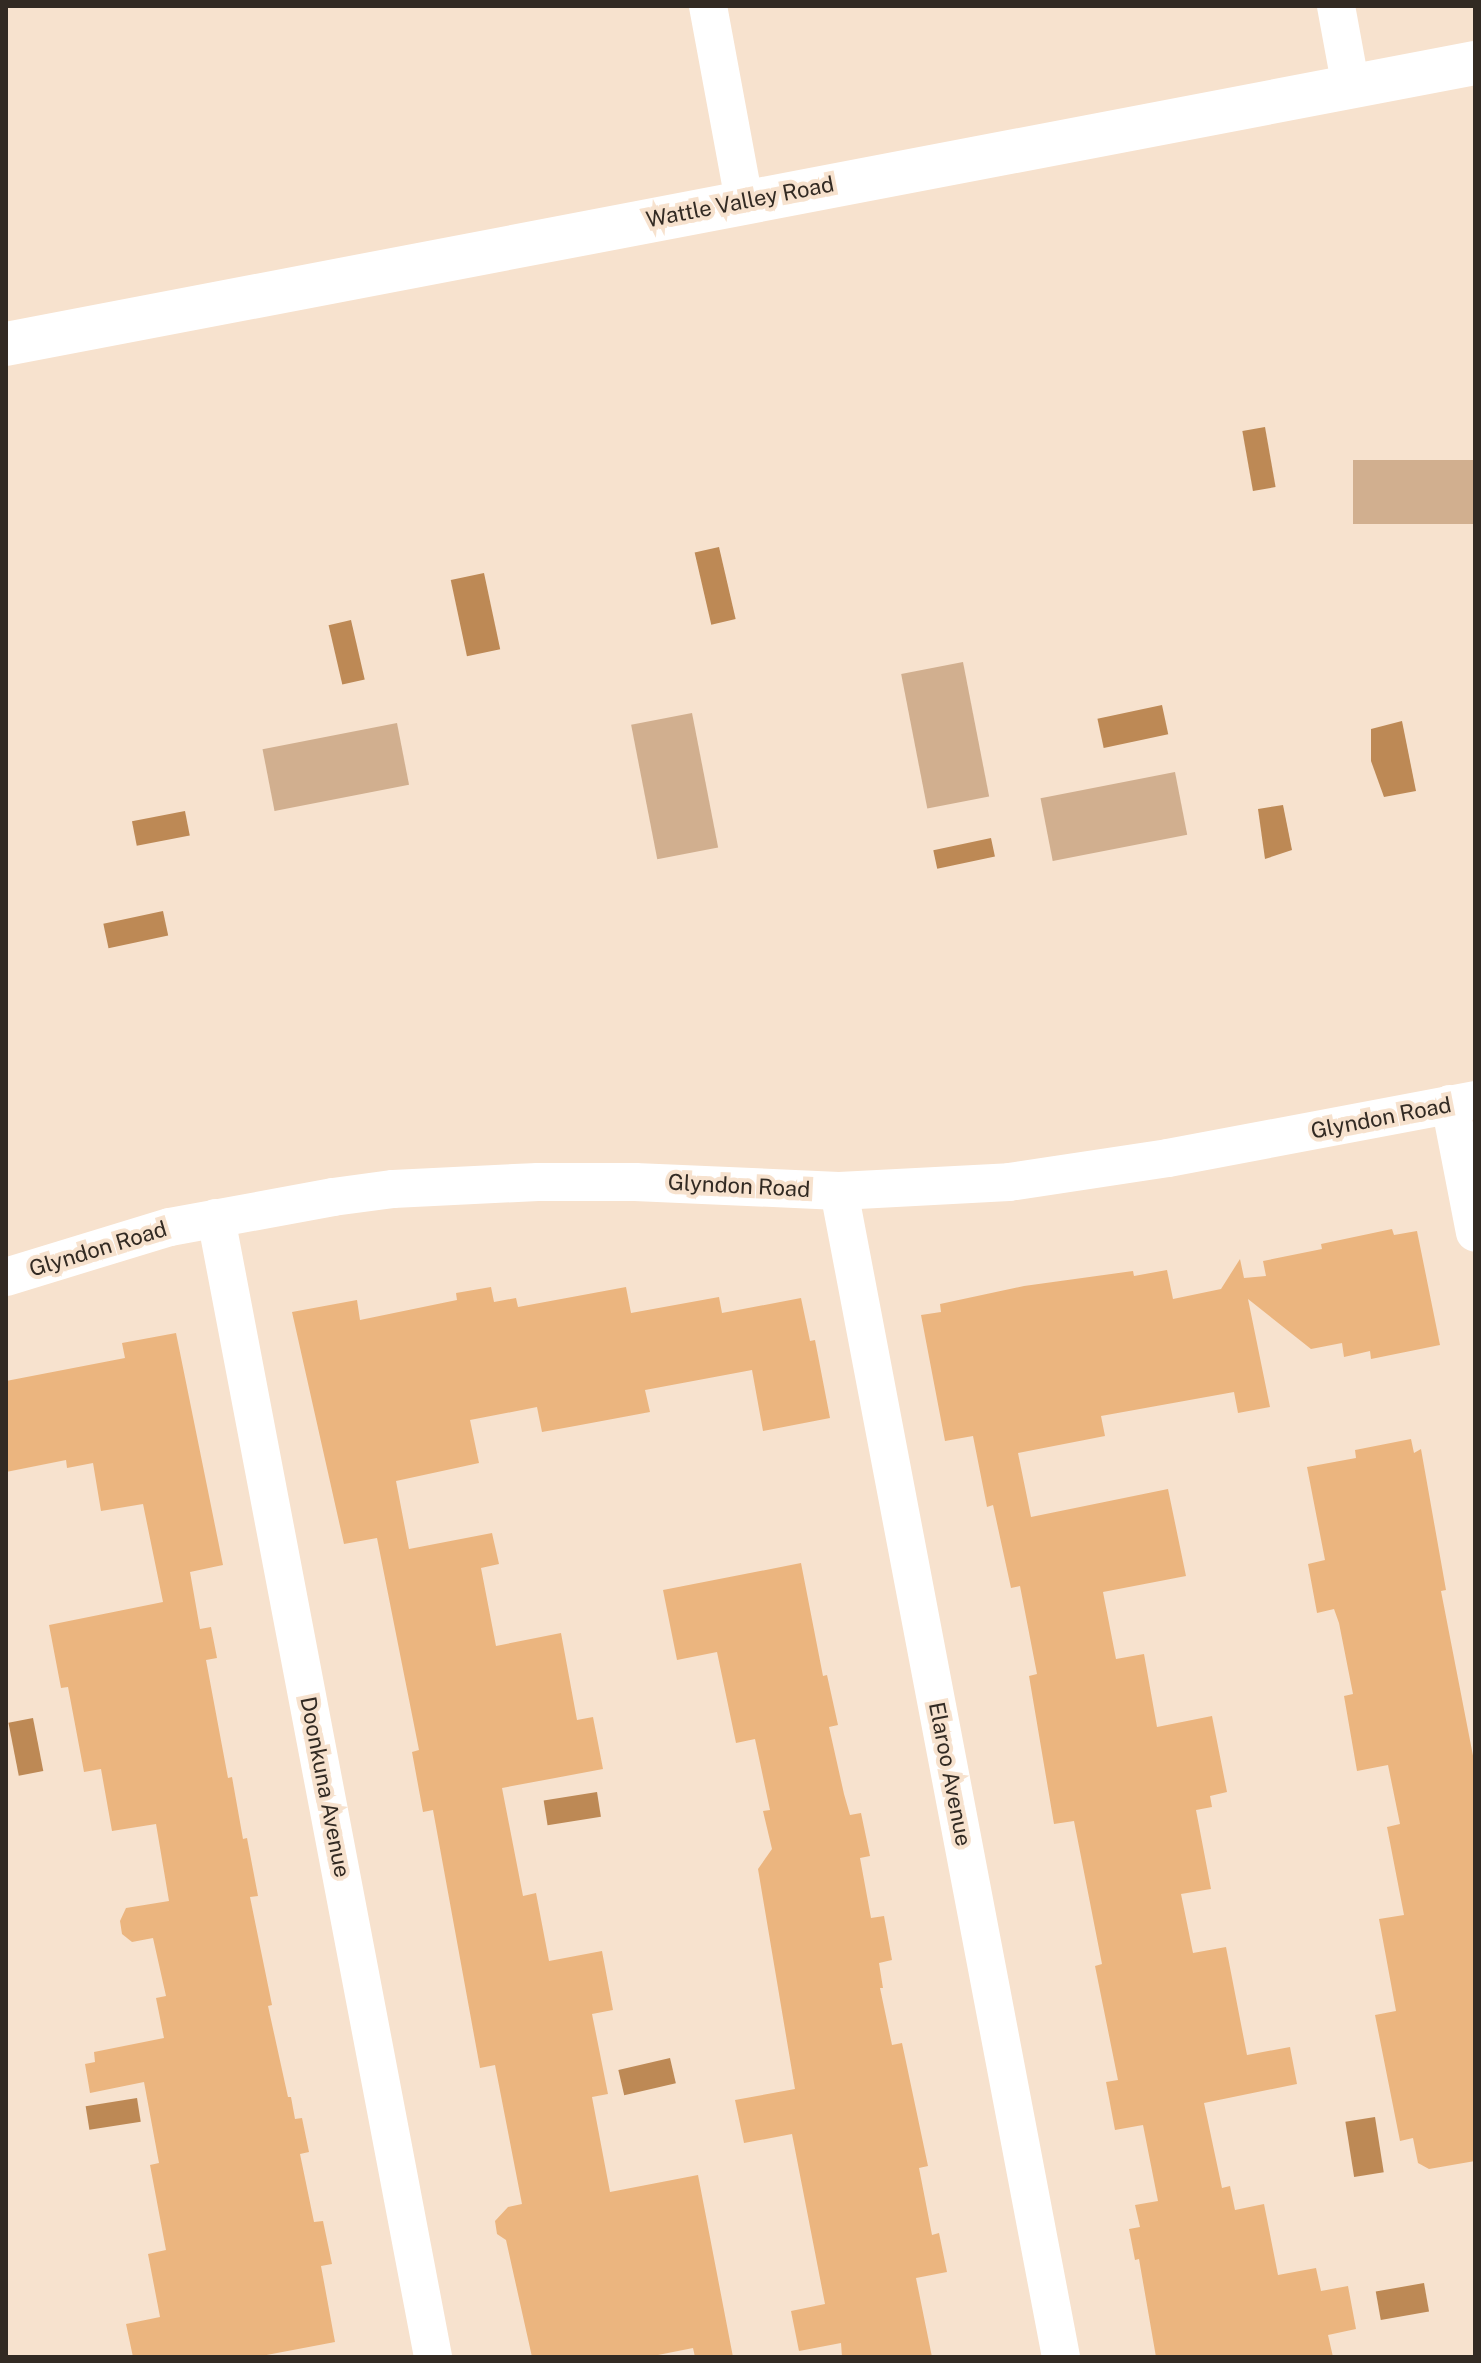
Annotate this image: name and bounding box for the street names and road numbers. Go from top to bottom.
street label: Wattle Valley Road [643,171,837,233]
street label: Glyndon Road [1309,1091,1453,1145]
street label: Glyndon Road [667,1169,811,1203]
street label: Glyndon Road [26,1216,170,1282]
street label: Doonkuna Avenue [295,1694,355,1880]
street label: Elaroo Avenue [923,1700,977,1848]

